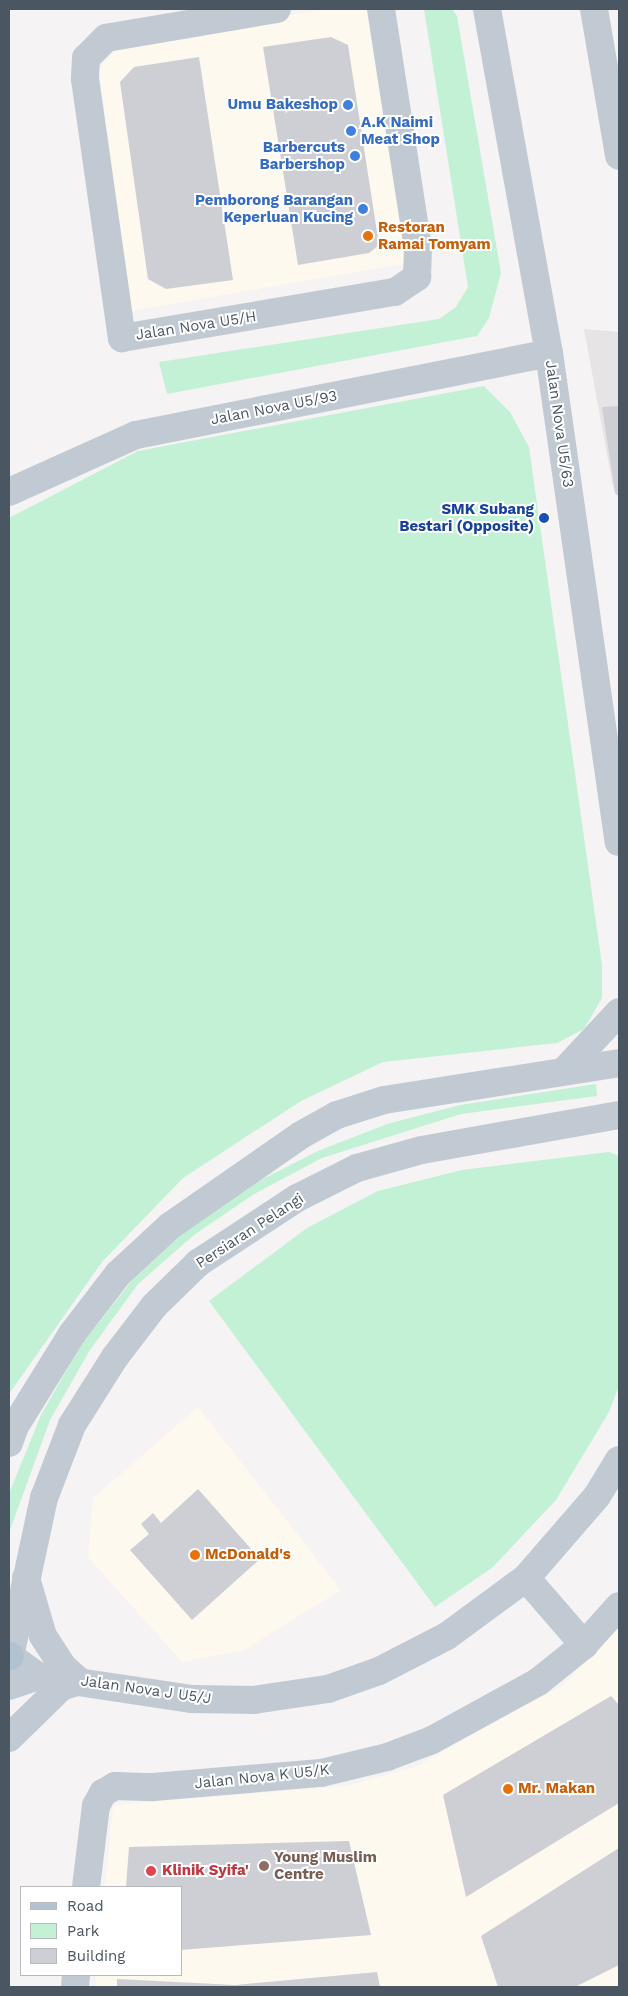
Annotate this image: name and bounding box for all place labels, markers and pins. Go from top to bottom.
place label: Umu Bakeshop [227,96,338,114]
marker: Umu Bakeshop [342,99,354,111]
place label: A.K Naimi Meat Shop [361,113,440,148]
marker: A.K Naimi Meat Shop [345,125,357,137]
place label: Barbercuts Barbershop [260,138,345,173]
marker: Barbercuts Barbershop [349,150,361,162]
place label: Pemborong Barangan Keperluan Kucing [195,191,353,226]
marker: Pemborong Barangan Keperluan Kucing [357,203,369,215]
place label: Restoran Ramai Tomyam [378,218,491,253]
marker: Restoran Ramai Tomyam [362,230,374,242]
place label: SMK Subang Bestari (Opposite) [399,500,534,535]
marker: SMK Subang Bestari (Opposite) [538,512,550,524]
place label: McDonald's [205,1546,291,1564]
marker: McDonald's [189,1549,201,1561]
place label: Mr. Makan [518,1780,595,1798]
marker: Mr. Makan [502,1783,514,1795]
place label: Young Muslim Centre [274,1848,377,1883]
marker: Young Muslim Centre [258,1860,270,1872]
place label: Klinik Syifa' [162,1862,249,1880]
marker: Klinik Syifa' [144,1864,158,1878]

